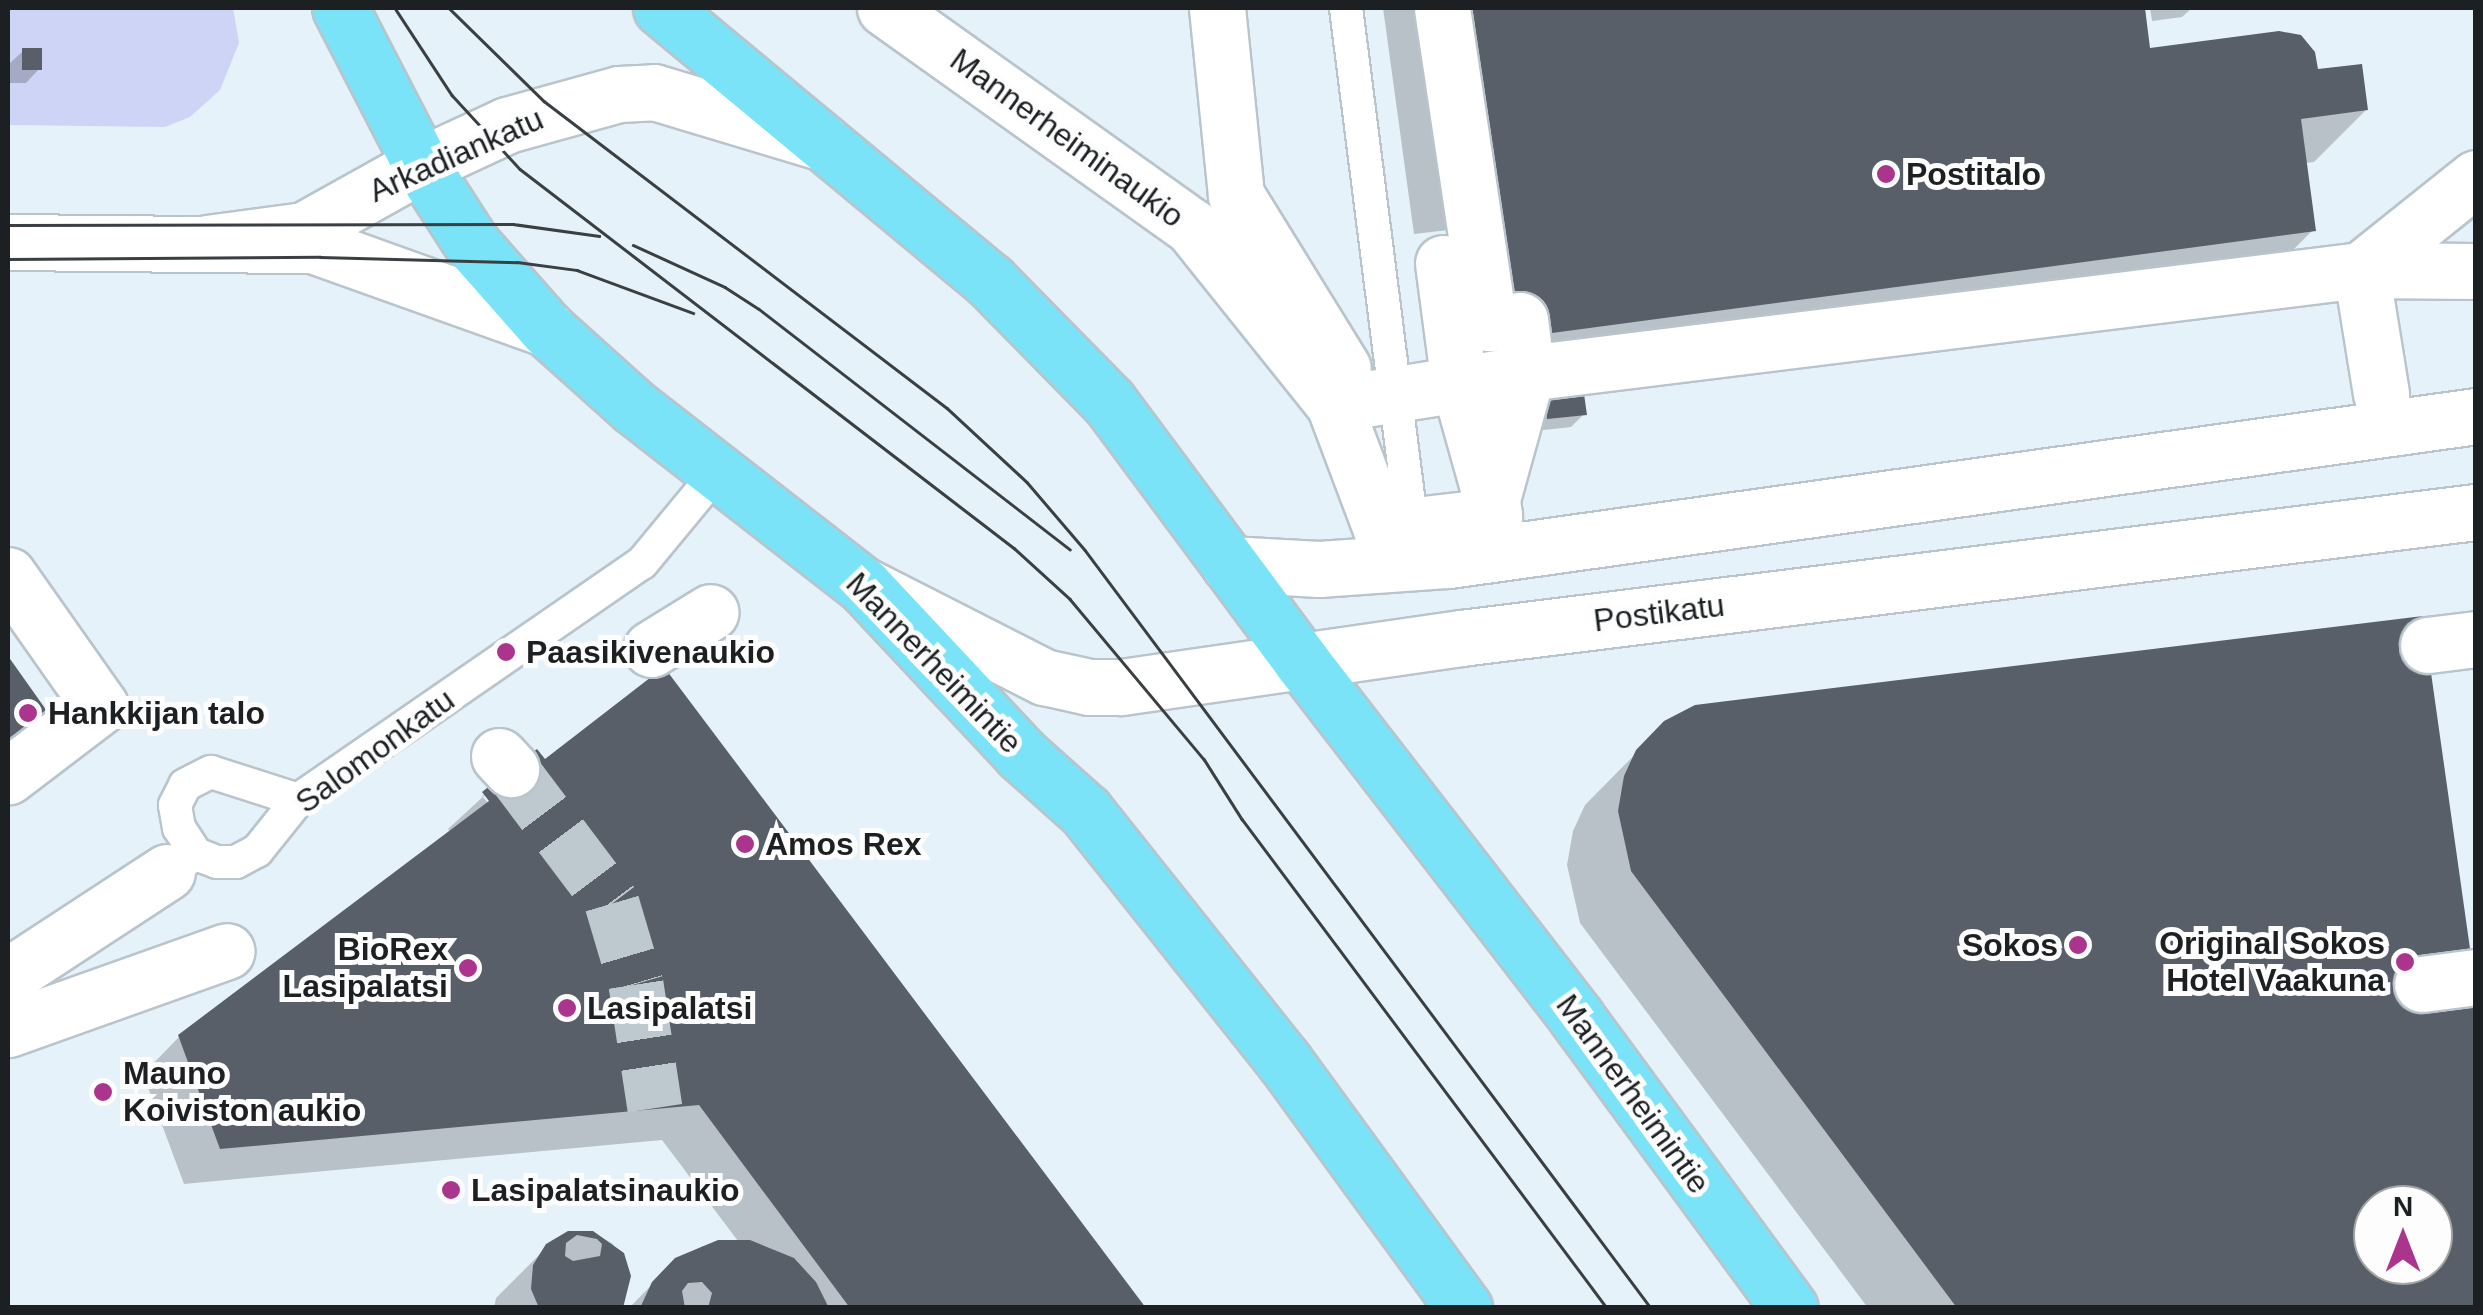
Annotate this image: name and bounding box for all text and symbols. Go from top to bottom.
street label: Mannerheiminaukio [943,40,1191,236]
street label: Arkadiankatu [363,99,549,211]
place label: Postitalo [1906,155,2041,193]
marker: Postitalo [1875,163,1897,185]
street label: Mannerheimintie [838,565,1030,761]
street label: Postikatu [1591,586,1727,640]
place label: Paasikivenaukio [526,633,775,671]
marker: Paasikivenaukio [495,641,517,663]
street label: Salomonkatu [288,681,462,821]
place label: Hankkijan talo [48,694,265,732]
marker: Hankkijan talo [17,702,39,724]
place label: Amos Rex [765,825,922,863]
marker: Amos Rex [734,833,756,855]
place label: Original Sokos Hotel Vaakuna [2159,925,2385,1000]
place label: Sokos [1962,926,2058,964]
place label: BioRex Lasipalatsi [283,931,448,1006]
marker: Sokos [2067,934,2089,956]
marker: Original Sokos Hotel Vaakuna [2394,951,2416,973]
marker: BioRex Lasipalatsi [457,957,479,979]
street label: Mannerheimintie [1548,987,1718,1201]
place label: Lasipalatsi [587,989,752,1027]
marker: Lasipalatsi [556,997,578,1019]
place label: Mauno Koiviston aukio [123,1055,361,1130]
marker: Mauno Koiviston aukio [92,1081,114,1103]
place label: Lasipalatsinaukio [471,1171,740,1209]
marker: Lasipalatsinaukio [440,1179,462,1201]
north arrow [2353,1185,2453,1285]
text: N [2393,1191,2413,1222]

